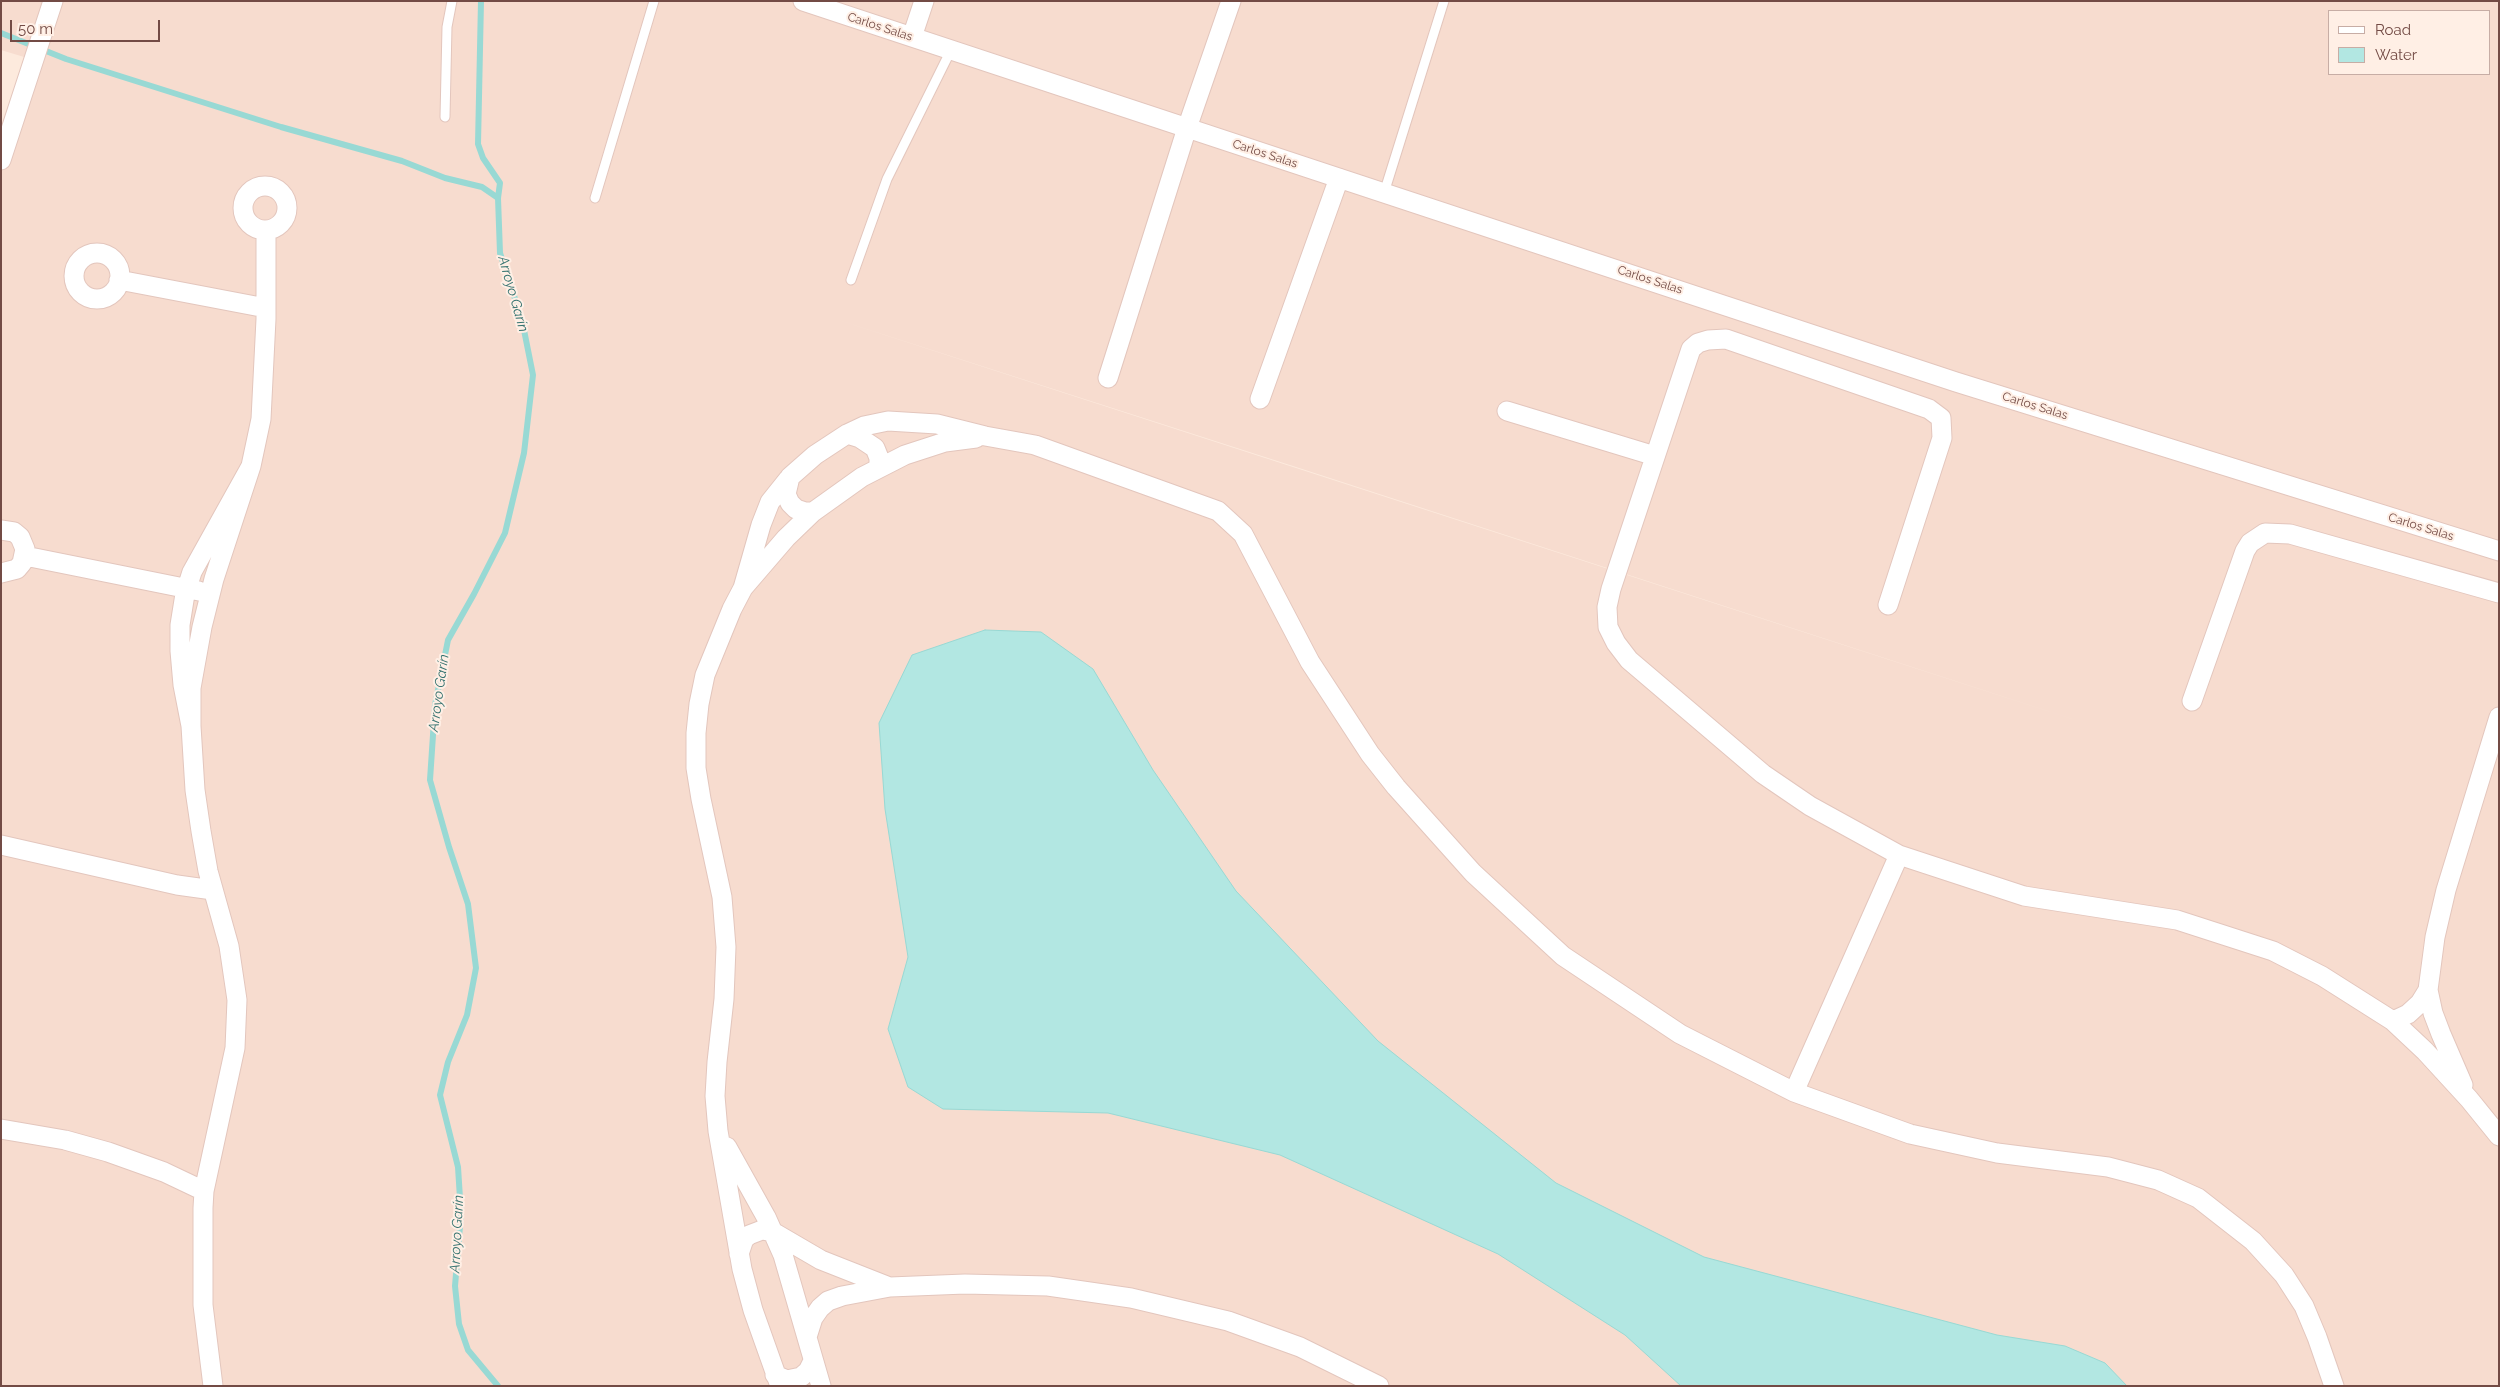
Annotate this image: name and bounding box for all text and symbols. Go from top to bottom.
scale bar [12,10,162,42]
street label: Carlos Salas [846,10,914,44]
legend [2328,10,2490,75]
text: 50 m [18,20,53,38]
text: Road [2375,21,2411,39]
text: Water [2375,46,2417,64]
street label: Carlos Salas [1231,137,1299,171]
water label: Arroyo Garín [494,254,532,334]
street label: Carlos Salas [1616,263,1684,297]
street label: Carlos Salas [2001,389,2069,423]
street label: Carlos Salas [2387,510,2455,544]
water label: Arroyo Garín [425,653,453,733]
water label: Arroyo Garín [447,1195,467,1273]

